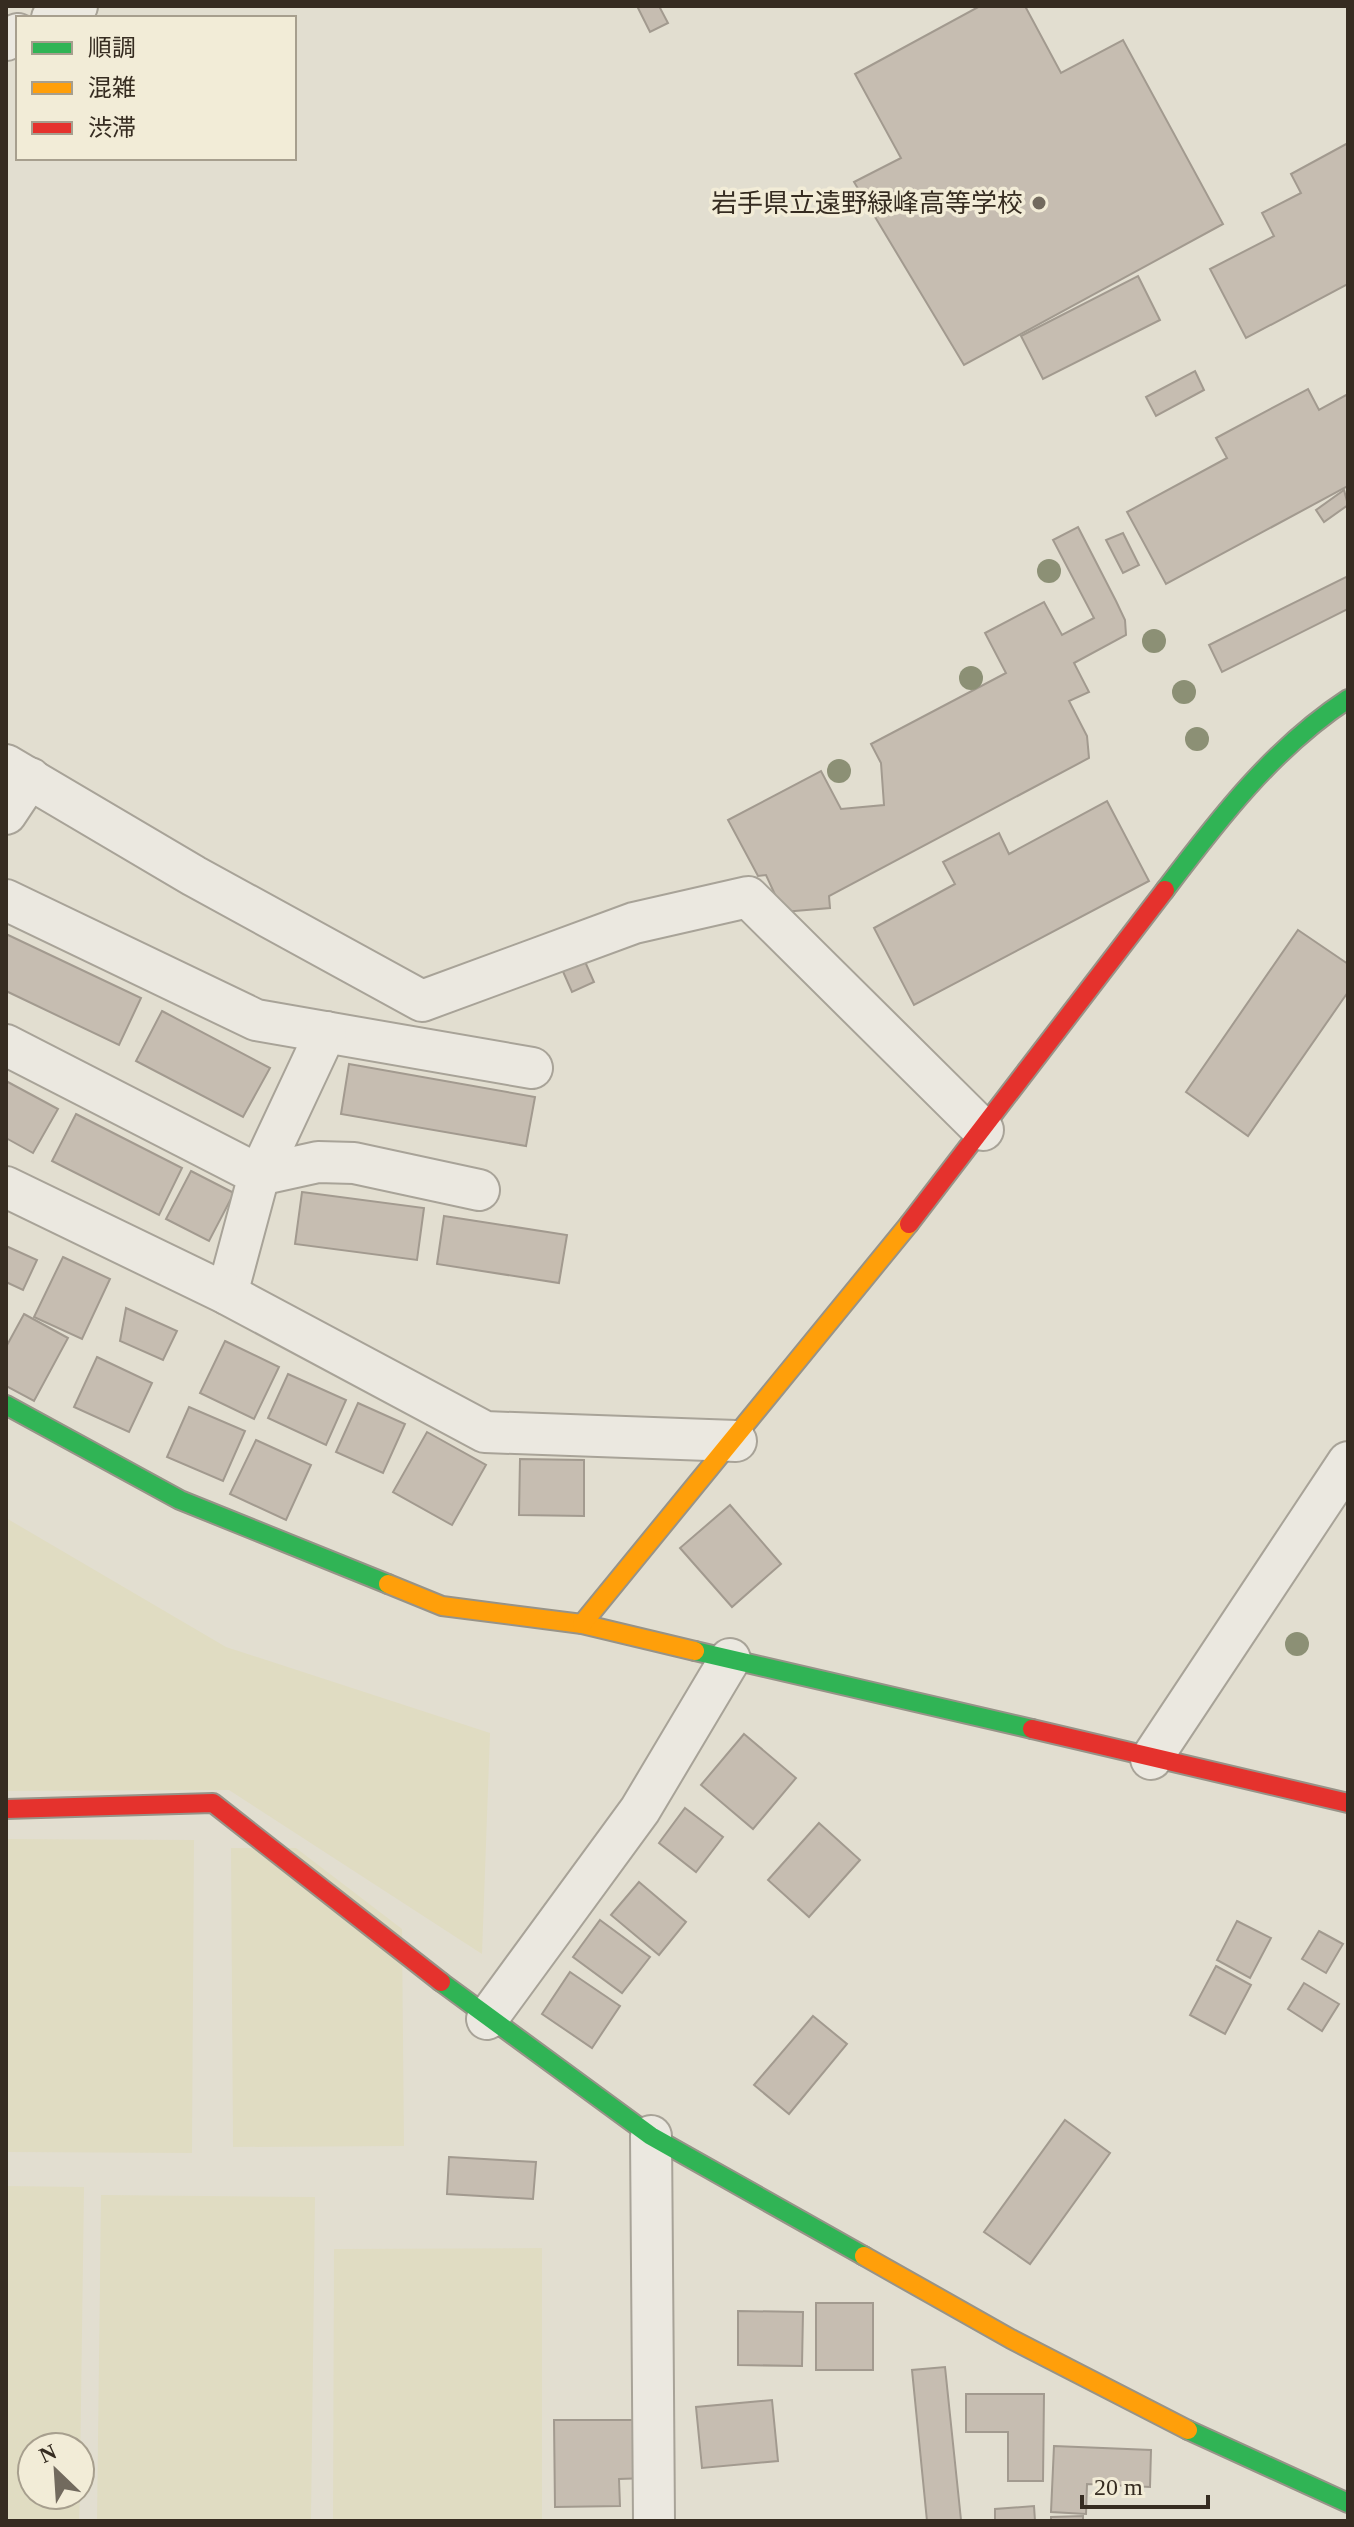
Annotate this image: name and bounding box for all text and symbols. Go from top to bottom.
legend [16,16,296,160]
text: 順調 [88,35,136,61]
text: 混雑 [88,75,136,101]
text: 渋滞 [88,115,136,141]
place label: 岩手県立遠野緑峰高等学校 [711,189,1023,218]
marker: 岩手県立遠野緑峰高等学校 [1030,194,1048,212]
north arrow [16,2431,96,2511]
text: N [35,2439,60,2468]
scale bar [1082,2459,1208,2509]
text: 20 m [1094,2474,1143,2500]

